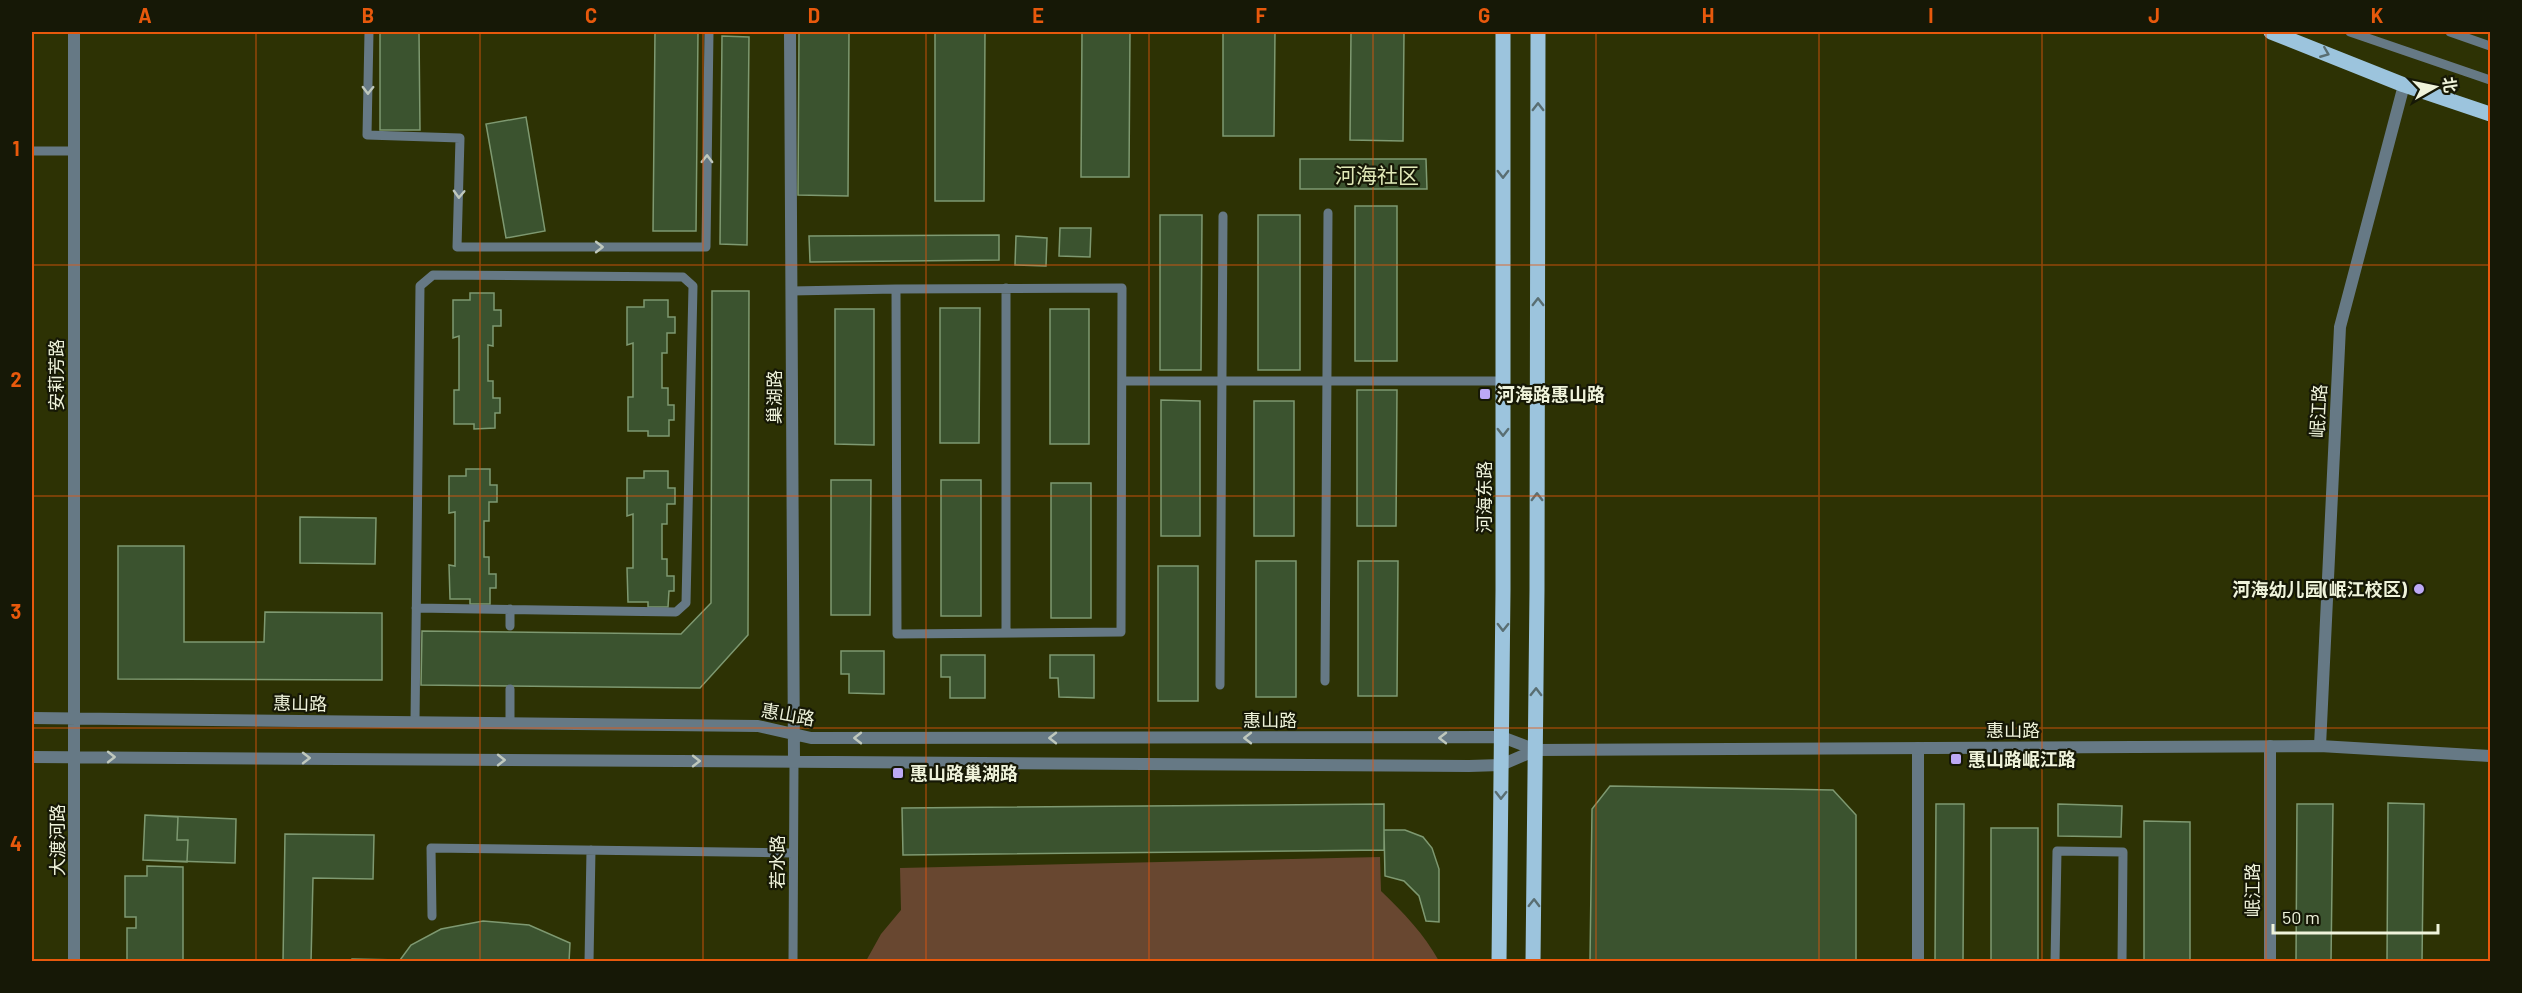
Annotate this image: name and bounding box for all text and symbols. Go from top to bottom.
text: A [138,3,152,27]
text: B [362,3,374,27]
text: C [585,3,597,27]
text: D [808,3,820,27]
text: E [1032,3,1044,27]
text: F [1255,3,1267,27]
text: G [1478,3,1490,27]
text: H [1702,3,1714,27]
text: I [1928,3,1934,27]
text: J [2148,3,2160,27]
text: K [2371,3,2384,27]
one-way arrow [2319,46,2330,58]
north arrow [2405,57,2465,117]
text: 北 [2440,75,2461,94]
one-way arrow [362,85,374,94]
one-way arrow [1532,102,1544,111]
text: 1 [12,136,20,160]
one-way arrow [701,154,714,163]
district label: 河海社区 [1335,162,1419,187]
one-way arrow [1497,169,1509,178]
one-way arrow [452,190,465,199]
one-way arrow [595,241,604,253]
one-way arrow [1532,297,1544,306]
street label: 安莉芳路 [45,339,67,411]
text: 2 [10,367,22,391]
street label: 巢湖路 [763,370,785,424]
place label: 河海路惠山路 [1497,383,1605,405]
street label: 岷江路 [2306,383,2330,439]
marker: 河海路惠山路 [1478,387,1492,401]
one-way arrow [1497,427,1509,436]
street label: 河海东路 [1473,461,1495,533]
one-way arrow [1531,492,1543,501]
place label: 河海幼儿园(岷江校区) [2233,578,2408,600]
marker: 河海幼儿园(岷江校区) [2412,582,2426,596]
text: 3 [11,599,21,623]
one-way arrow [1497,622,1509,631]
one-way arrow [1530,687,1542,696]
street label: 惠山路 [273,692,327,714]
street label: 惠山路 [760,698,816,730]
street label: 惠山路 [1243,709,1297,731]
street label: 惠山路 [1986,719,2040,741]
one-way arrow [854,732,863,744]
one-way arrow [1049,732,1058,744]
one-way arrow [1244,732,1253,744]
one-way arrow [1439,732,1448,744]
place label: 惠山路岷江路 [1968,748,2076,770]
one-way arrow [106,751,115,763]
one-way arrow [301,752,310,764]
marker: 惠山路岷江路 [1949,752,1963,766]
one-way arrow [496,753,505,766]
one-way arrow [691,755,700,767]
place label: 惠山路巢湖路 [910,762,1018,784]
marker: 惠山路巢湖路 [891,766,905,780]
one-way arrow [1495,791,1507,800]
street label: 大渡河路 [46,804,68,876]
text: 4 [10,831,22,855]
street label: 若水路 [766,835,788,889]
street label: 岷江路 [2241,863,2263,917]
scale bar [2273,897,2438,935]
one-way arrow [1528,899,1540,908]
text: 50 m [2282,906,2320,928]

